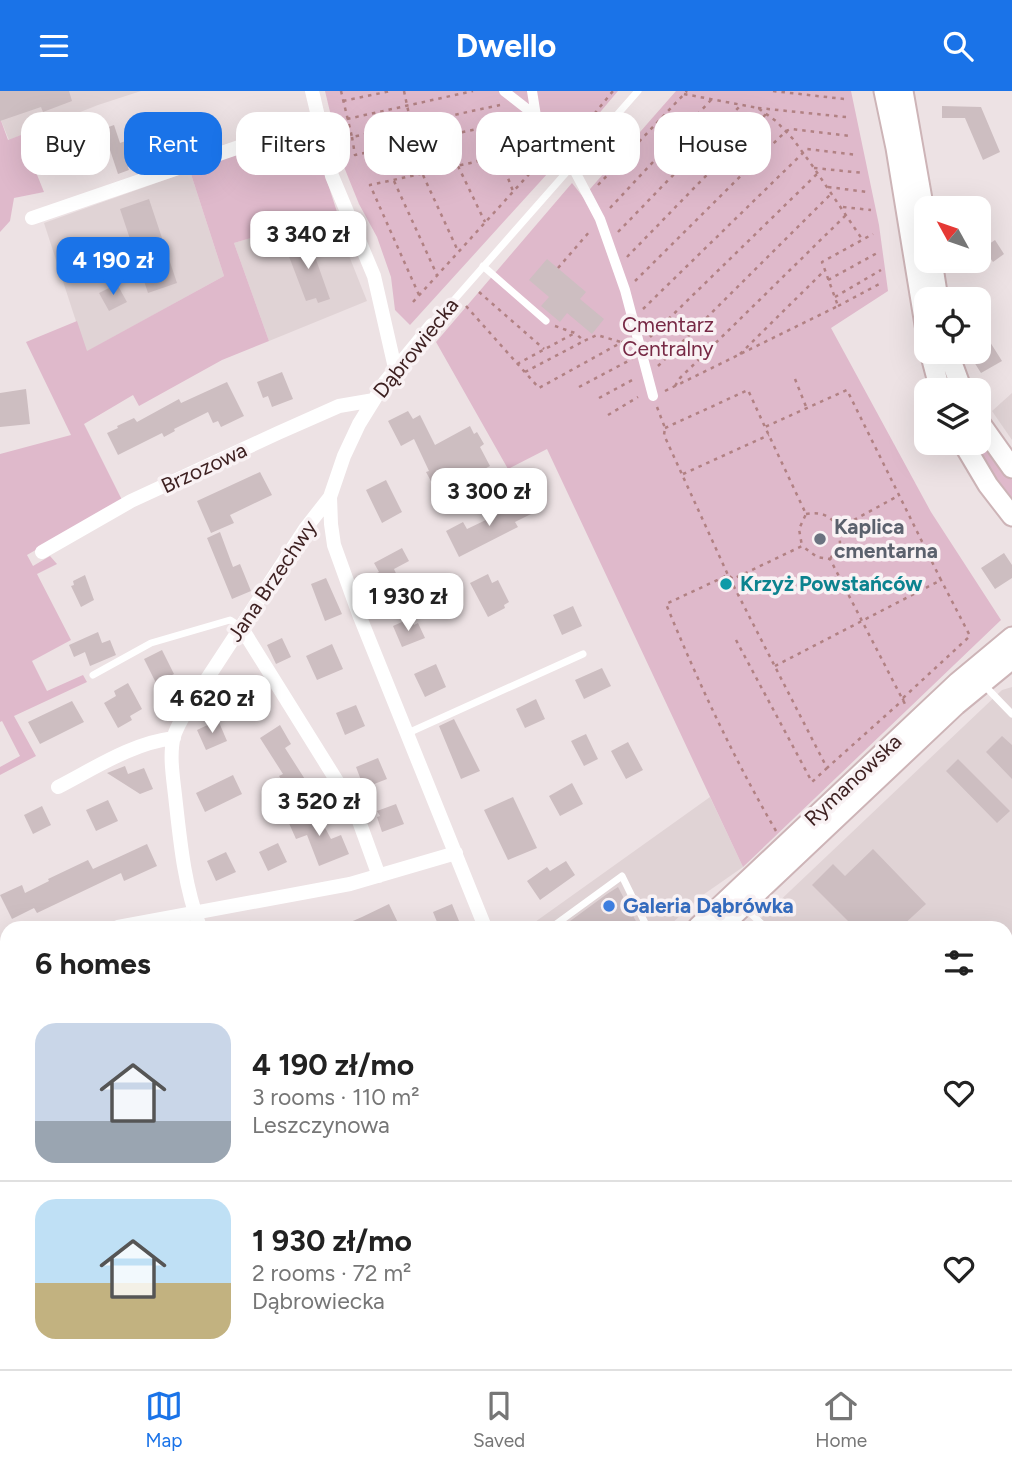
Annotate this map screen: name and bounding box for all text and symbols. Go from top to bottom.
icon: menu [35,27,73,65]
text: Dwello [456,27,556,65]
icon: search [939,27,977,65]
chip: Buy [21,112,110,175]
chip: Rent [124,112,222,175]
chip: Filters [236,112,350,175]
chip: New [364,112,462,175]
chip: Apartment [476,112,640,175]
chip: House [654,112,771,175]
north arrow [914,196,990,273]
map controls [914,196,991,455]
pin: 3 340 zł [236,211,380,271]
text: 3 340 zł [266,220,350,248]
pin: 4 190 zł [41,237,185,297]
text: 4 190 zł [72,246,154,274]
button: locate [914,287,991,364]
street label: Dąbrowiecka [368,293,463,403]
park label: Cmentarz Centralny [622,312,714,361]
button: layers [914,378,991,455]
street label: Brzozowa [157,437,251,498]
pin: 3 300 zł [417,469,561,528]
text: 3 300 zł [447,477,531,505]
place label: Kaplica cmentarna [834,514,938,563]
street label: Jana Brzechwy [222,515,321,646]
marker: Kaplica cmentarna [812,531,828,547]
place label: Krzyż Powstańców [740,571,923,596]
pin: 1 930 zł [336,573,480,633]
marker: Krzyż Powstańców [718,576,734,592]
text: 1 930 zł [368,582,448,610]
pin: 4 620 zł [140,675,284,735]
text: 4 620 zł [170,684,254,712]
street label: Rymanowska [799,728,906,831]
pin: 3 520 zł [247,779,391,838]
text: 3 520 zł [278,787,360,815]
place label: Galeria Dąbrówka [623,893,794,918]
marker: Galeria Dąbrówka [601,898,617,914]
icon: filters [940,944,978,982]
text: 6 homes [35,945,151,982]
text: 4 190 zł/mo [252,1046,414,1083]
icon: home [91,1051,175,1135]
icon: heart [940,1074,978,1112]
text: 3 rooms · 110 m² [252,1083,419,1111]
text: Leszczynowa [252,1111,390,1139]
text: 1 930 zł/mo [252,1222,412,1259]
icon: home [91,1227,175,1311]
icon: heart [940,1250,978,1288]
text: 2 rooms · 72 m² [252,1259,411,1287]
text: Dąbrowiecka [252,1287,385,1315]
tab: Map [145,1387,183,1452]
tab: Saved [473,1387,525,1452]
tab: Home [815,1387,867,1452]

